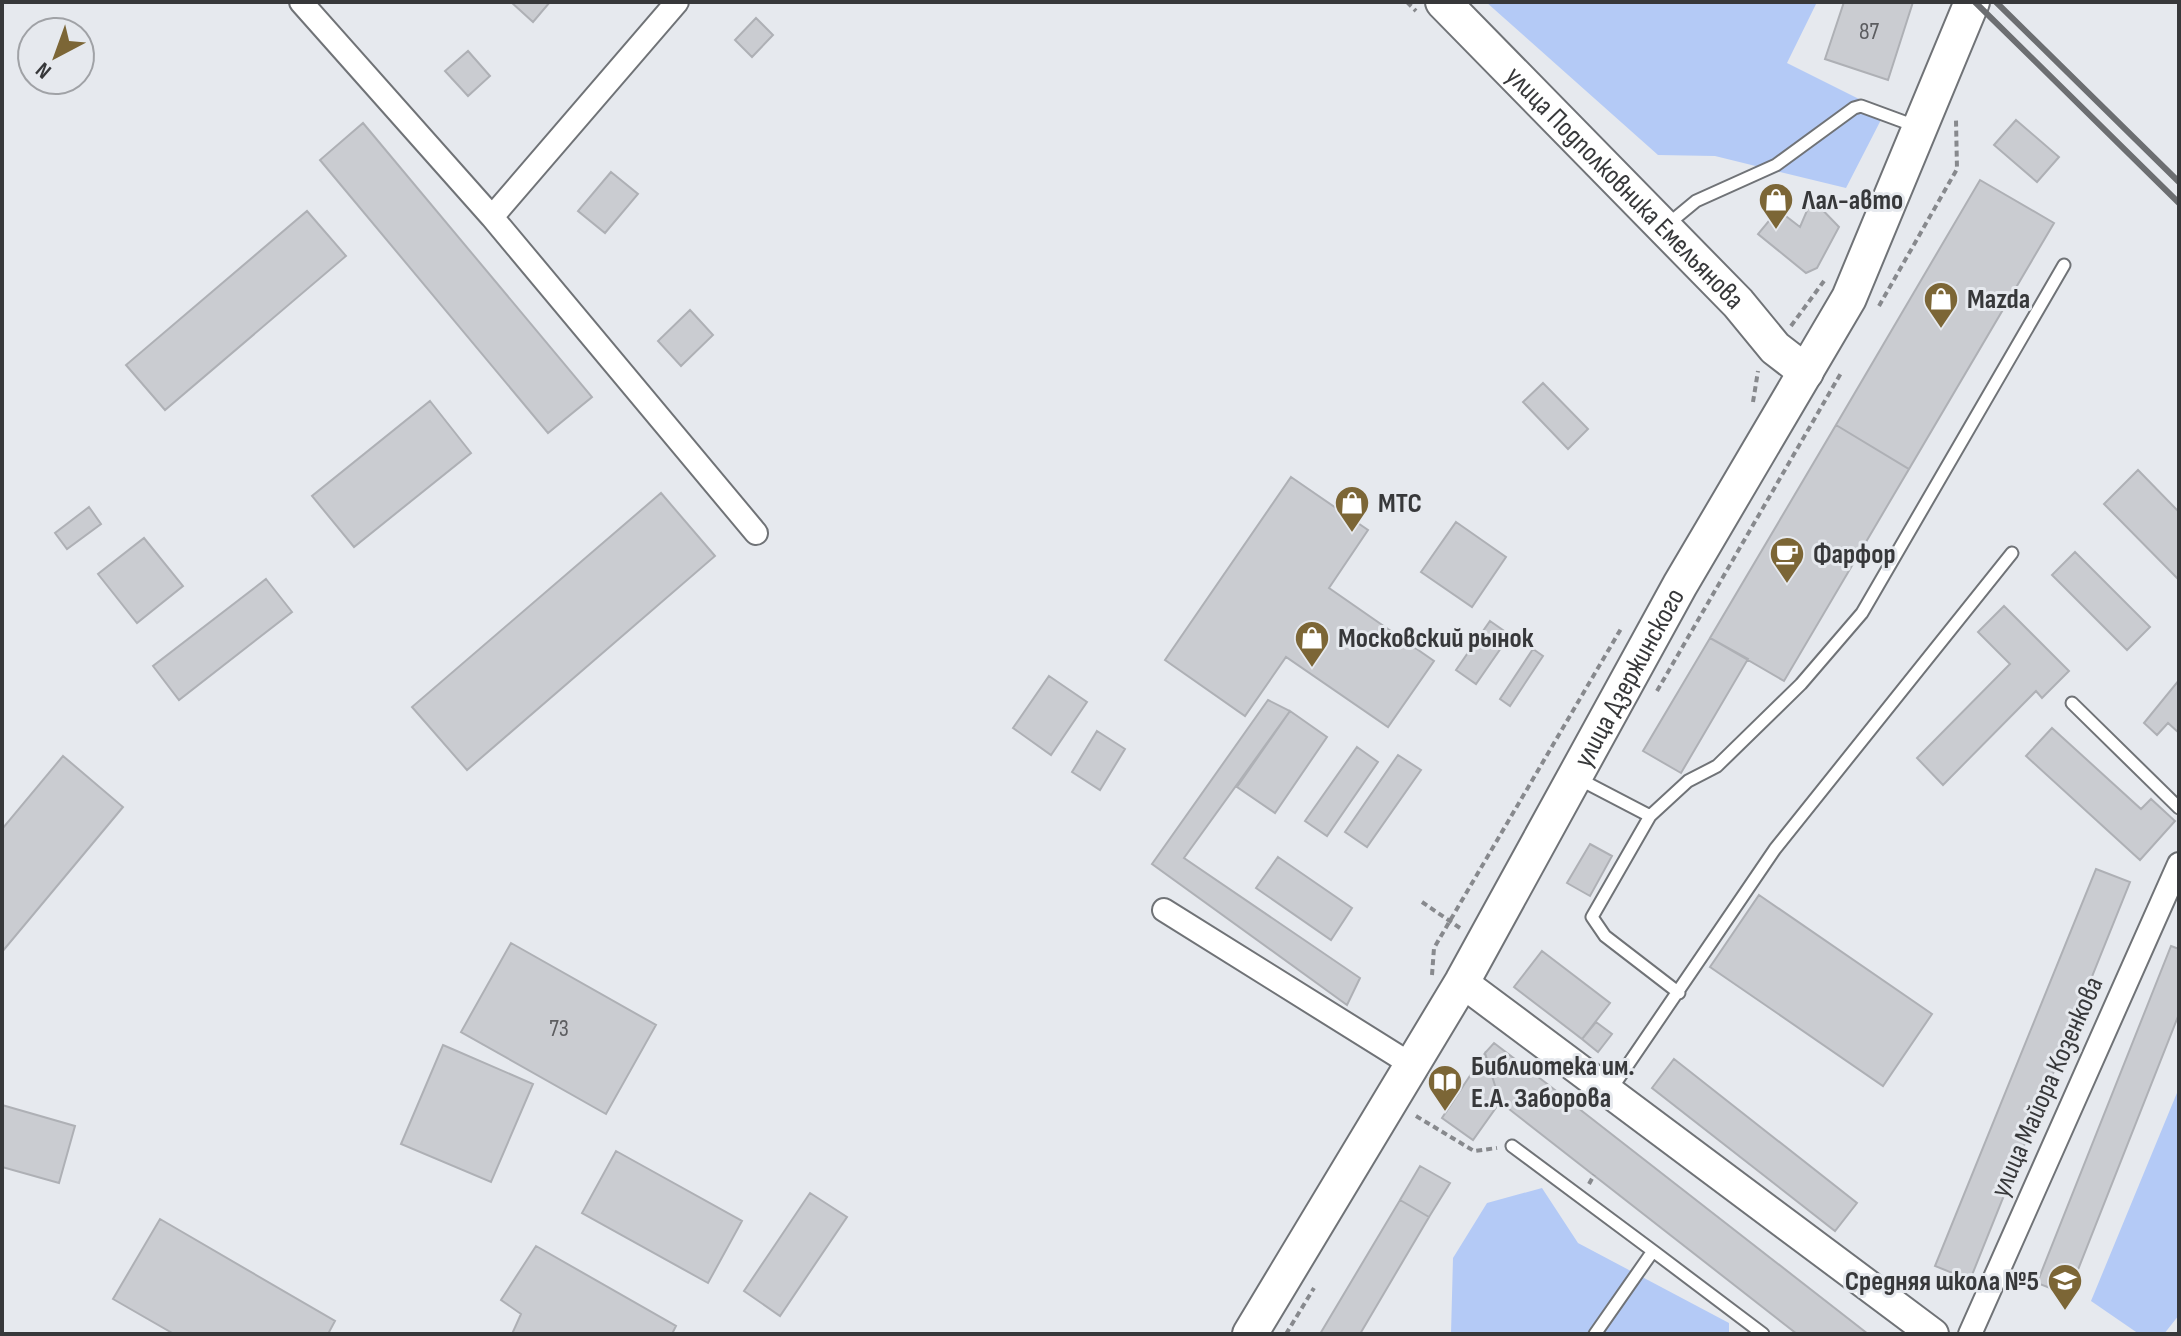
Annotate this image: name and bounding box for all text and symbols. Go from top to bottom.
north arrow [16,16,96,96]
house number: 87 [1859,17,1879,46]
text: N [31,56,57,84]
street label: улица Подполковника Емельянова [1499,60,1751,316]
shop icon: Лал-авто [1757,181,1795,231]
place label: Лал-авто [1801,184,1903,217]
shop icon: Mazda [1922,280,1960,330]
place label: Mazda [1967,283,2030,316]
shop icon: МТС [1333,484,1371,534]
place label: МТС [1378,487,1422,520]
cafe icon: Фарфор [1768,535,1806,585]
place label: Фарфор [1813,538,1896,571]
street label: улица Дзержинского [1567,583,1691,773]
shop icon: Московский рынок [1293,619,1331,669]
place label: Московский рынок [1338,622,1534,655]
street label: улица Майора Козенкова [1984,972,2110,1202]
house number: 73 [549,1014,569,1043]
place label: Библиотека им. Е.А. Заборова [1471,1050,1635,1115]
library icon: Библиотека им. Е.А. Заборова [1426,1063,1464,1113]
school or university icon: Средняя школа №5 [2046,1262,2084,1312]
place label: Средняя школа №5 [1845,1265,2039,1298]

